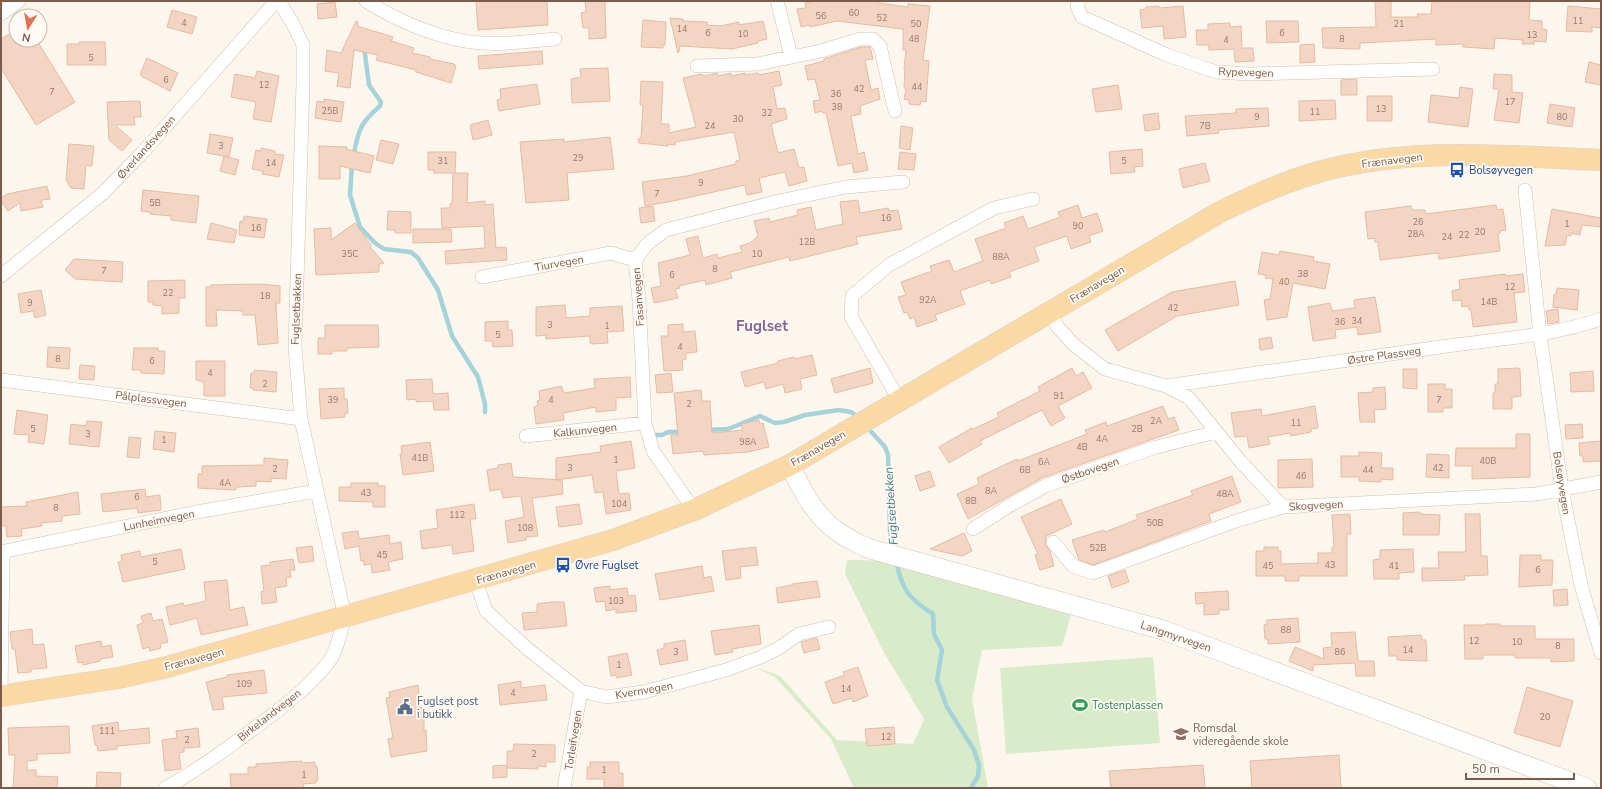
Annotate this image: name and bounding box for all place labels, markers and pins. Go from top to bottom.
bus stop icon: Bolsøyvegen [1448,161,1466,179]
place label: Bolsøyvegen [1469,163,1533,178]
bus stop icon: Øvre Fuglset [554,556,572,574]
place label: Øvre Fuglset [575,558,639,573]
place label: Fuglset post i butikk [417,694,478,722]
sports icon: Tostenplassen [1071,696,1089,714]
public building icon: Fuglset post i butikk [396,698,414,716]
place label: Tostenplassen [1092,698,1163,713]
place label: Romsdal videregående skole [1193,721,1289,749]
school or university icon: Romsdal videregående skole [1172,725,1190,743]

